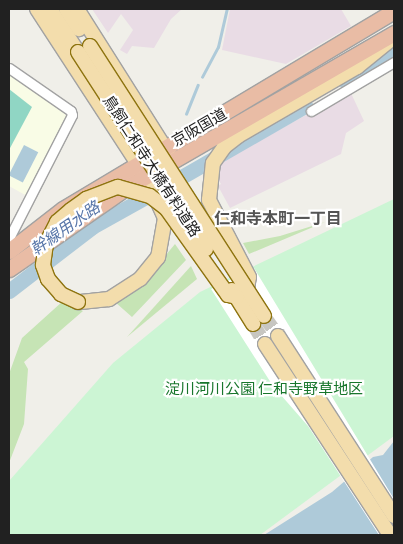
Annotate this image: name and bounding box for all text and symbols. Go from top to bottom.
street label: 鳥飼仁和寺大橋有料道路 [100,92,204,240]
street label: 京阪国道 [169,104,229,150]
water label: 幹線用水路 [27,197,103,259]
district label: 仁和寺本町一丁目 [214,208,342,228]
park label: 淀川河川公園 仁和寺野草地区 [165,380,363,398]

